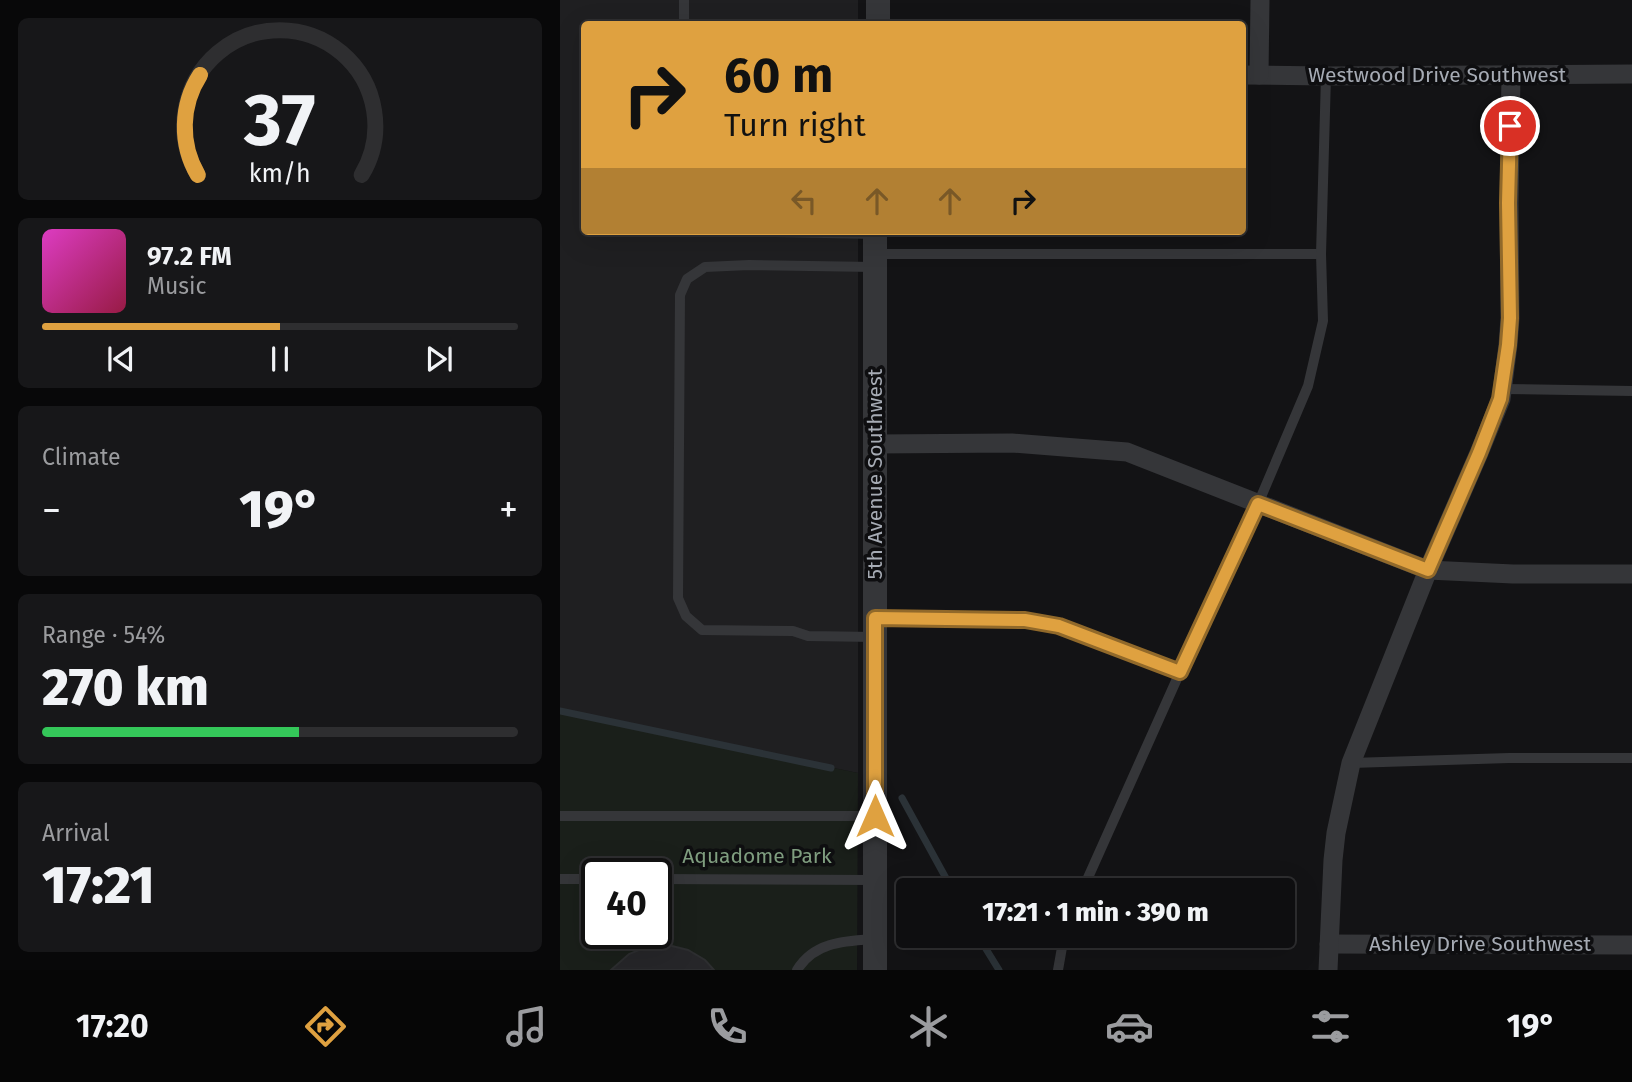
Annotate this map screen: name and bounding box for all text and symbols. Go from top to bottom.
text: 60 m [724,46,833,105]
icon: right [609,49,700,140]
street label: Westwood Drive Southwest [1308,62,1567,88]
text: 37 [243,77,316,164]
pin [1480,96,1540,156]
text: Turn right [724,106,866,144]
icon: arrive [1491,107,1529,145]
text: km/h [249,159,311,189]
icon: left [785,182,823,220]
icon: ahead [858,182,896,220]
icon: ahead [931,182,969,220]
icon: right [1004,182,1042,220]
text: 97.2 FM [147,241,232,272]
text: Music [147,272,207,300]
icon: previous [102,340,140,378]
icon: pause [261,340,299,378]
icon: next [420,340,458,378]
street label: 5th Avenue Southwest [862,368,888,579]
text: Climate [42,443,121,471]
text: 19° [239,478,321,541]
text: − [42,487,61,533]
text: + [499,487,518,533]
text: Range · 54% [42,621,165,649]
text: 270 km [42,656,209,719]
position arrow [838,779,912,853]
text: Arrival [42,819,109,847]
park label: Aquadome Park [682,843,832,869]
text: 17:21 [42,854,154,917]
speed limit sign: 40 [581,858,672,949]
text: 17:21 · 1 min · 390 m [982,897,1209,928]
street label: Ashley Drive Southwest [1369,931,1591,957]
icon: directions [301,1002,350,1051]
icon: music [502,1002,551,1051]
icon: phone [703,1002,752,1051]
icon: climate [904,1002,953,1051]
icon: car [1105,1002,1154,1051]
icon: filters [1306,1002,1355,1051]
text: 17:20 [76,1007,149,1045]
text: 19° [1507,1007,1556,1045]

